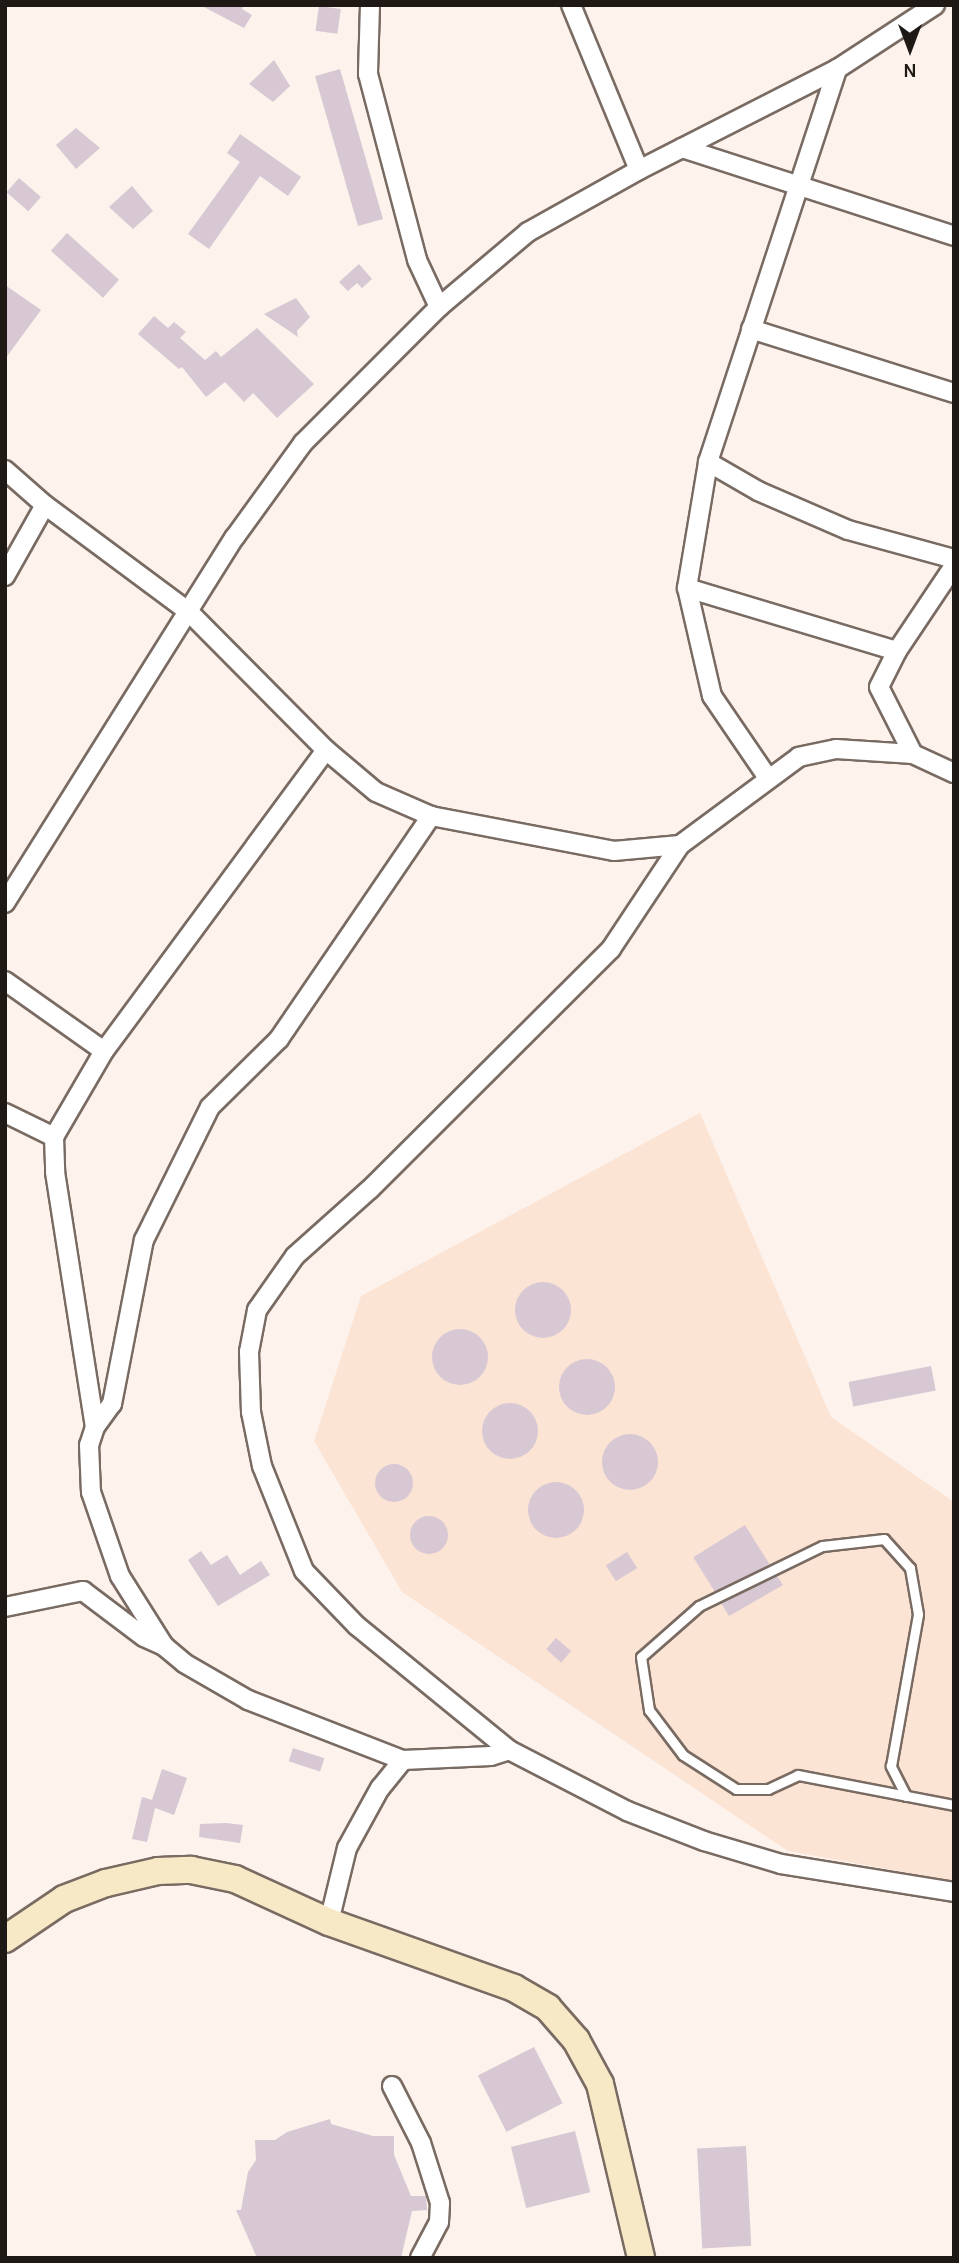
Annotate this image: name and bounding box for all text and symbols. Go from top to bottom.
north arrow [875,14,945,84]
text: N [903,59,917,81]

